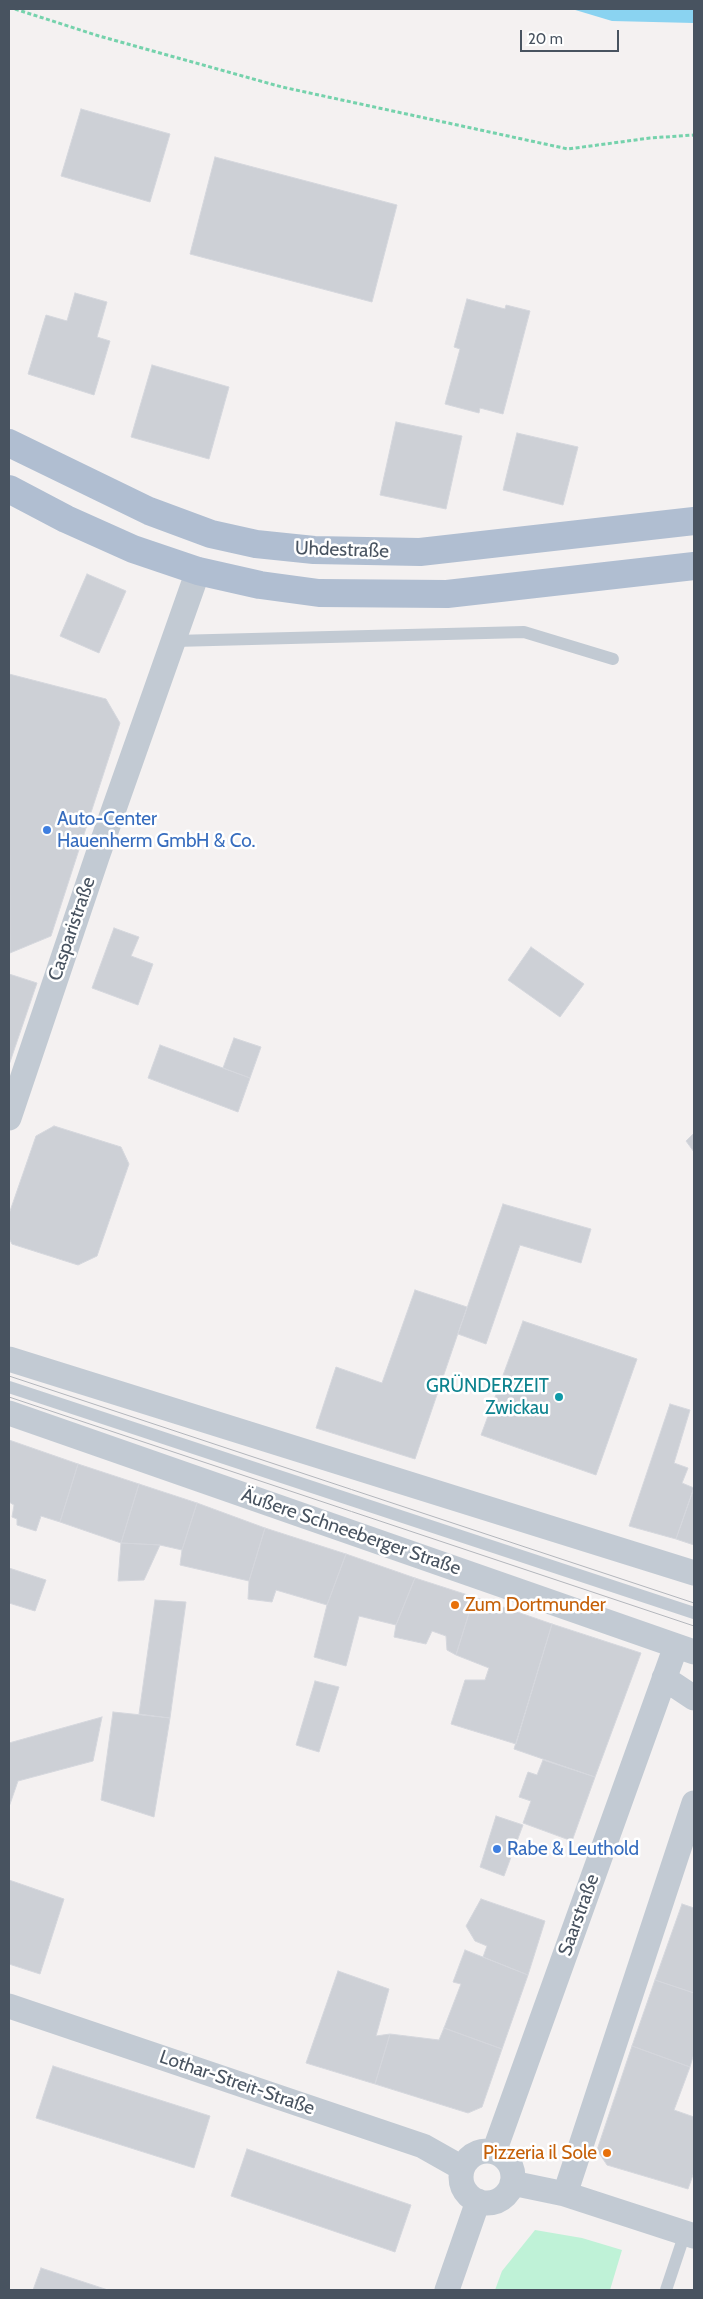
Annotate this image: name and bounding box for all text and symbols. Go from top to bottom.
scale bar [523,20,622,52]
text: 20 m [528,30,563,48]
street label: Uhdestraße [295,537,389,563]
place label: Auto-Center Hauenherm GmbH & Co. [57,808,256,852]
marker: Auto-Center Hauenherm GmbH & Co. [41,824,53,836]
street label: Casparistraße [44,874,100,984]
place label: GRÜNDERZEIT Zwickau [426,1375,549,1419]
marker: GRÜNDERZEIT Zwickau [553,1391,565,1403]
street label: Äußere Schneeberger Straße [238,1484,464,1580]
place label: Zum Dortmunder [465,1594,606,1616]
marker: Zum Dortmunder [449,1599,461,1611]
place label: Rabe & Leuthold [507,1838,639,1860]
marker: Rabe & Leuthold [491,1843,503,1855]
street label: Saarstraße [554,1871,604,1959]
street label: Lothar-Streit-Straße [156,2046,318,2120]
place label: Pizzeria il Sole [483,2142,597,2164]
marker: Pizzeria il Sole [601,2147,613,2159]

